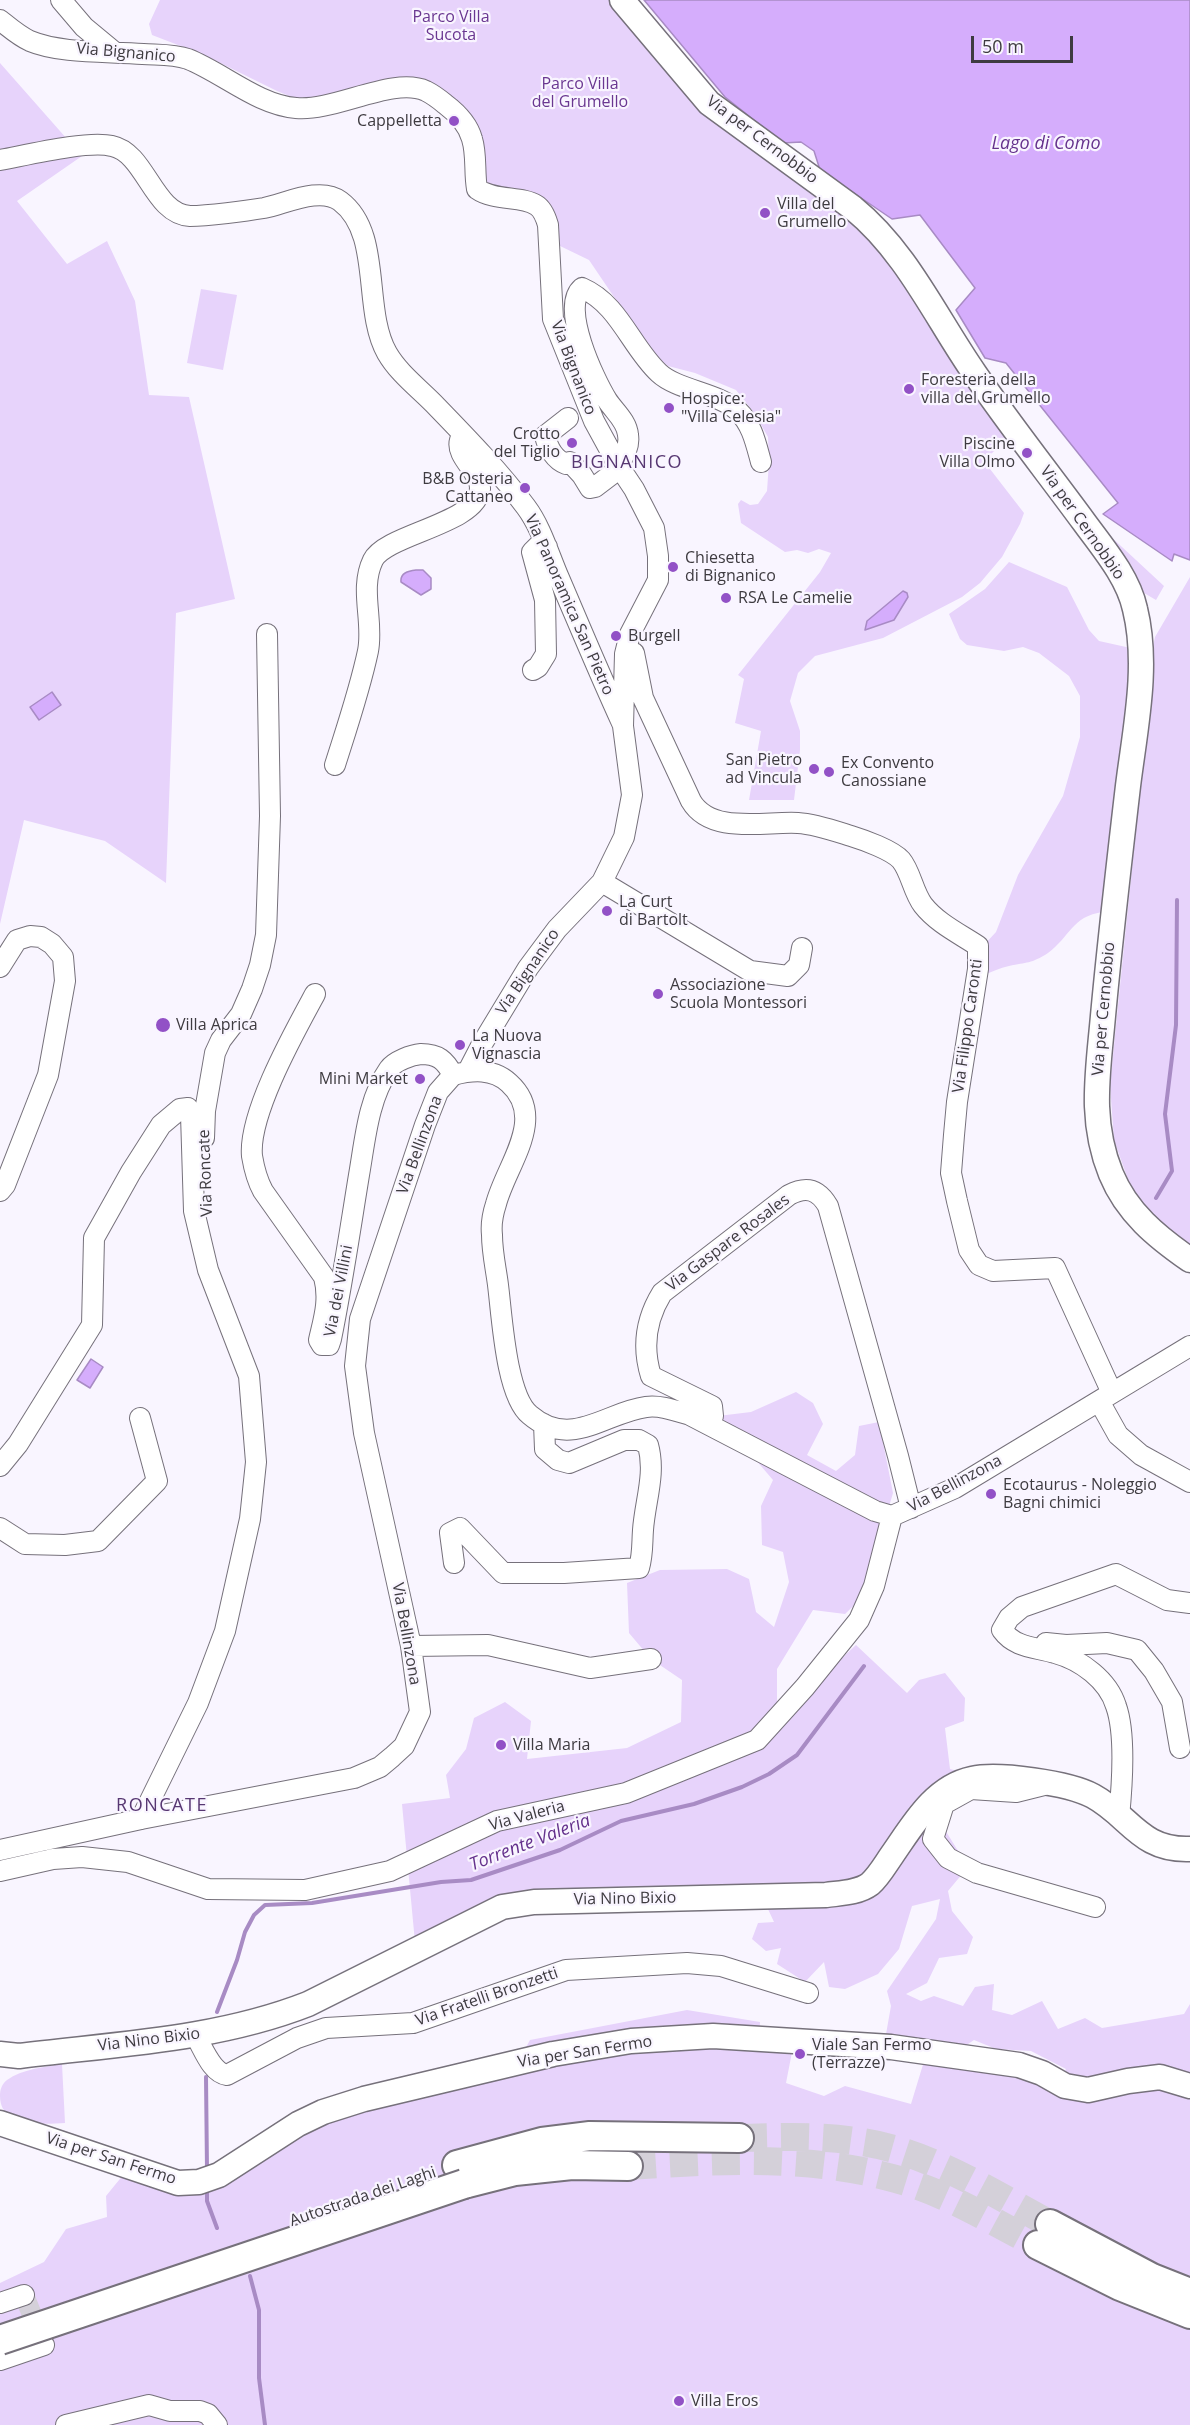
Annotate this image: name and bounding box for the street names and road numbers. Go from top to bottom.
street label: Via Bignanico [76,39,176,67]
street label: Via per Cernobbio [703,92,821,188]
street label: Via Bignanico [546,318,600,418]
street label: Via per Cernobbio [1036,462,1128,584]
street label: Via Panoramica San Pietro [520,512,618,698]
street label: Via Bignanico [492,925,564,1019]
street label: Via per Cernobbio [1089,941,1119,1077]
street label: Via Filippo Caronti [949,958,987,1094]
street label: Via Bellinzona [393,1093,447,1197]
street label: Via Roncate [195,1129,217,1217]
street label: Via Gaspare Rosales [662,1190,794,1296]
street label: Via dei Villini [321,1243,357,1339]
street label: Via Bellinzona [905,1451,1005,1517]
street label: Via Bellinzona [388,1581,424,1687]
street label: Via Valeria [487,1797,567,1835]
street label: Via Nino Bixio [573,1889,677,1909]
street label: Via Fratelli Bronzetti [413,1964,561,2030]
street label: Via Nino Bixio [97,2024,201,2056]
street label: Via per San Fermo [516,2032,654,2072]
street label: Via per San Fermo [43,2129,179,2189]
street label: Autostrada dei Laghi [287,2163,439,2231]

